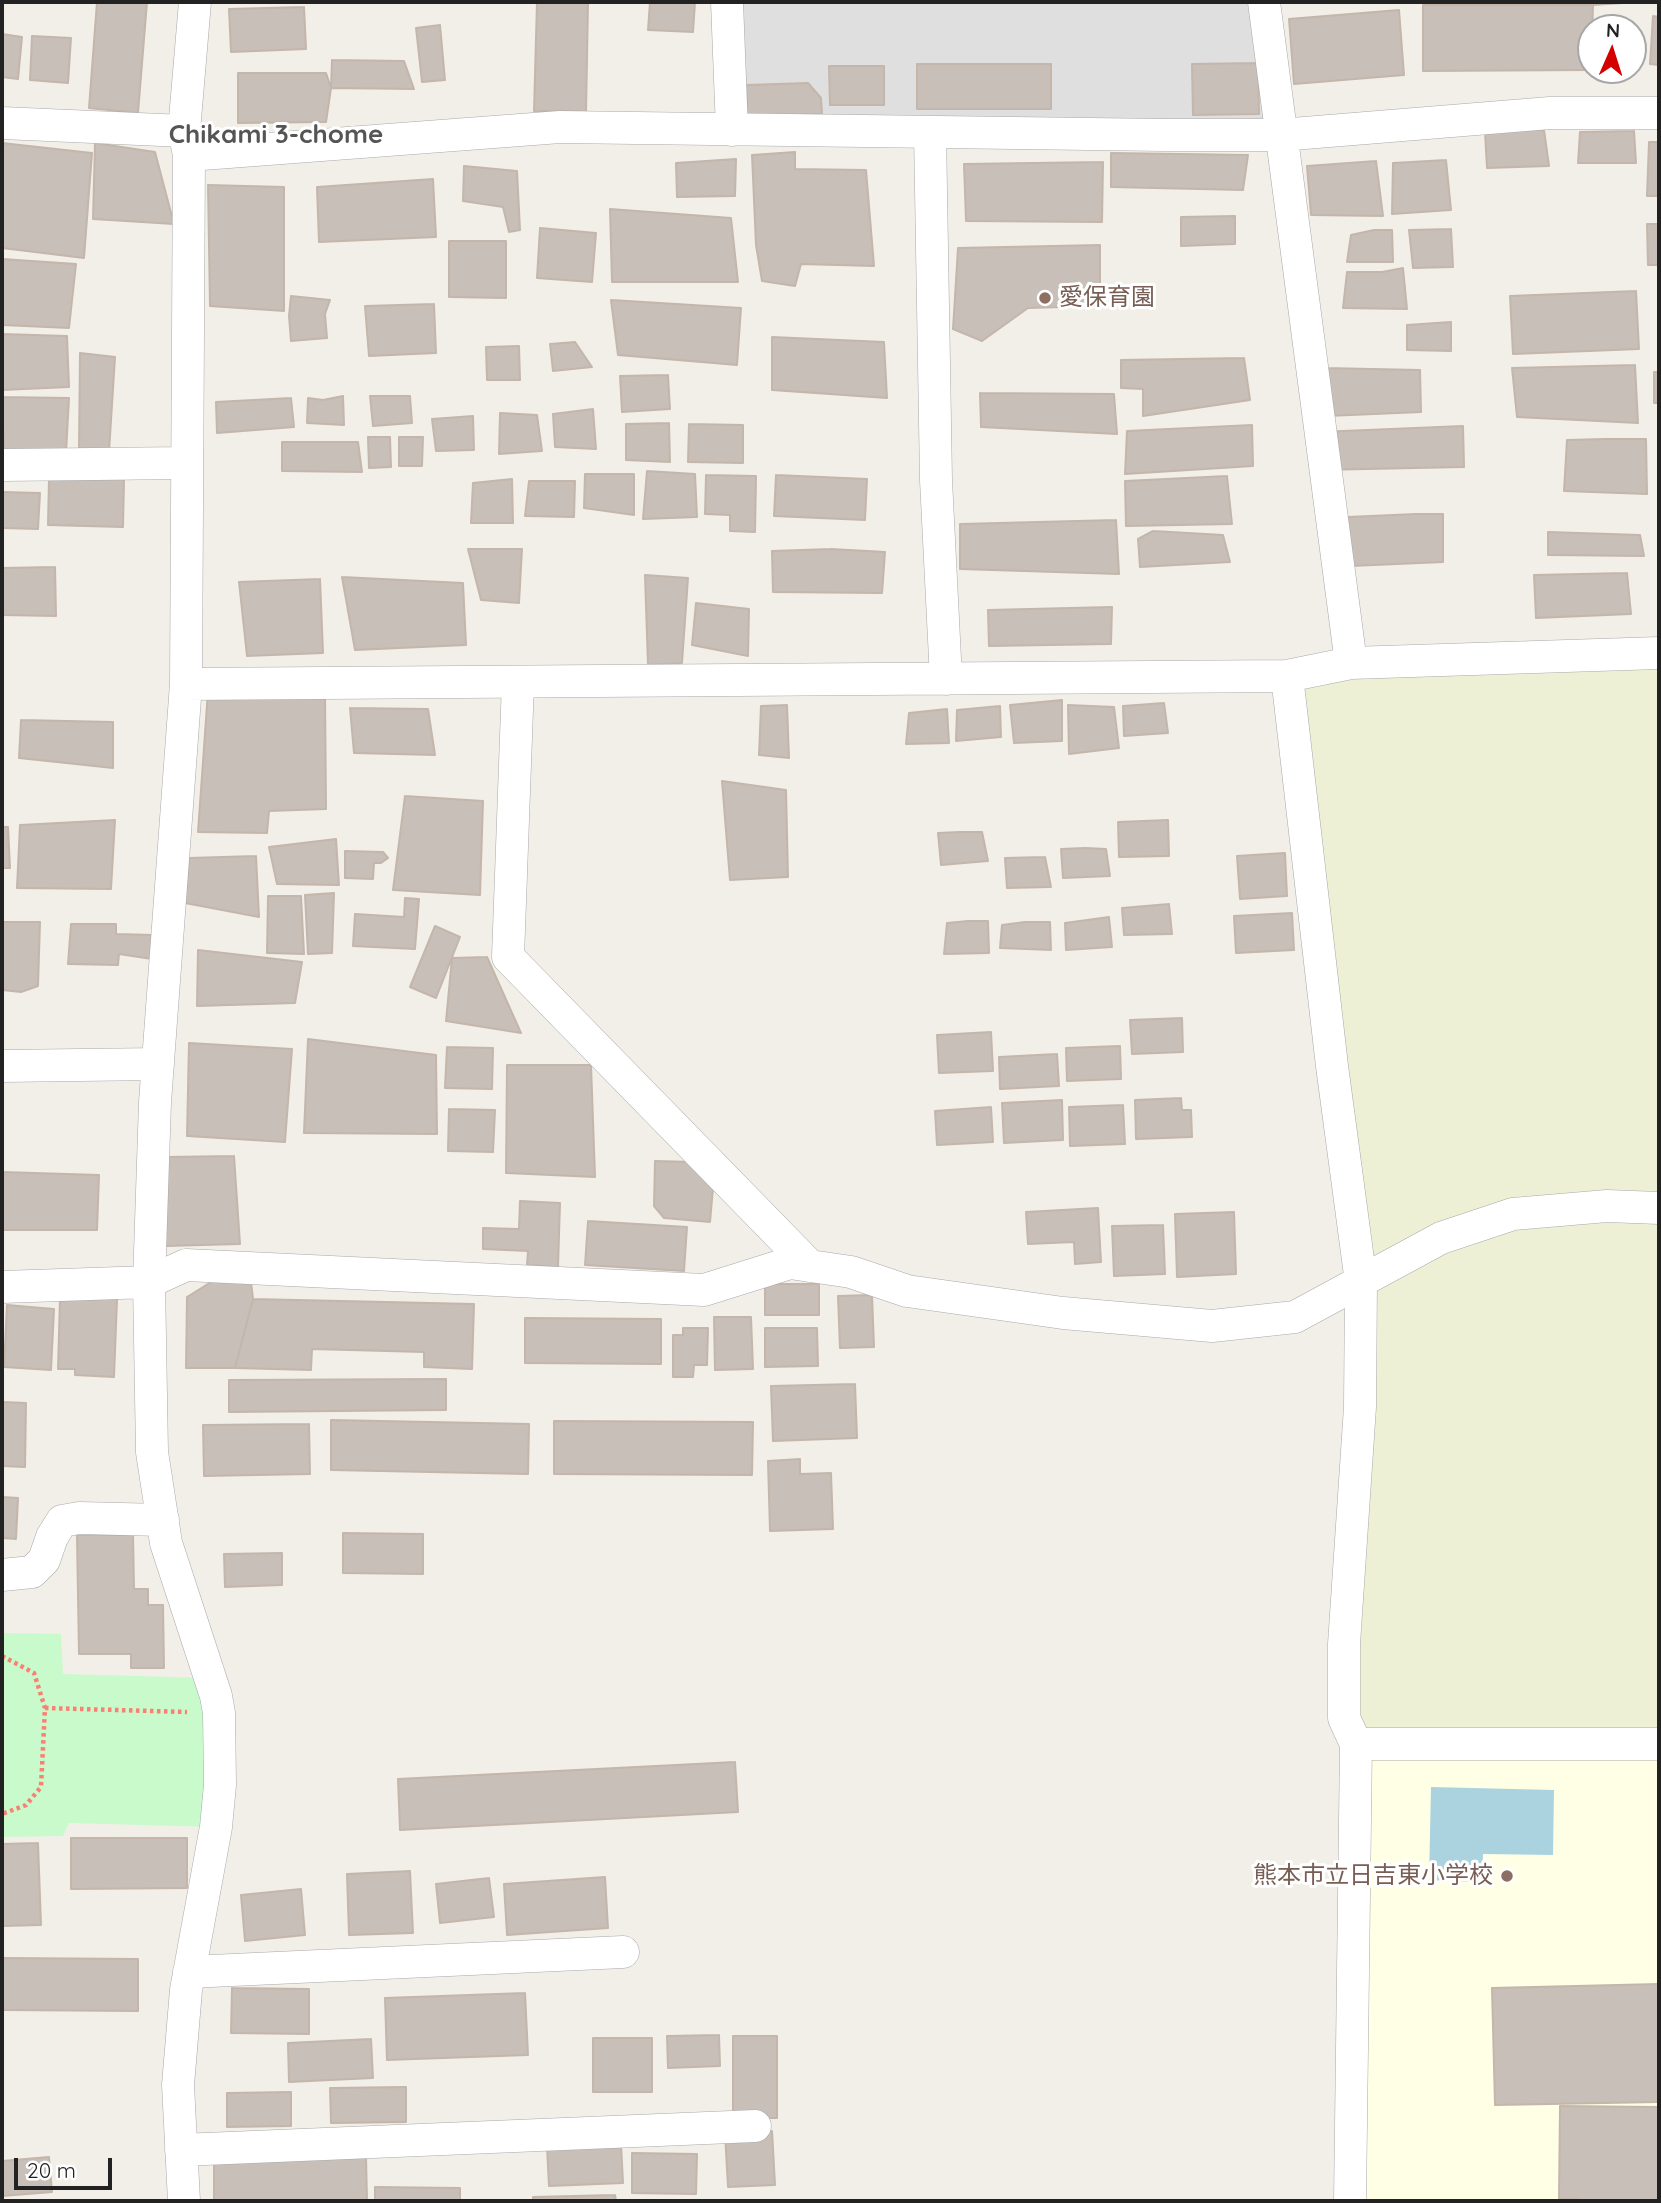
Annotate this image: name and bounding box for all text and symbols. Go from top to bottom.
north arrow [1577,14,1647,84]
text: N [1605,18,1621,42]
district label: Chikami 3-chome [169,119,383,151]
place label: 愛保育園 [1059,284,1155,312]
marker: 愛保育園 [1037,290,1053,306]
place label: 熊本市立日吉東小学校 [1253,1862,1493,1890]
marker: 熊本市立日吉東小学校 [1499,1868,1515,1884]
scale bar [18,2144,116,2188]
text: 20 m [27,2157,76,2183]

